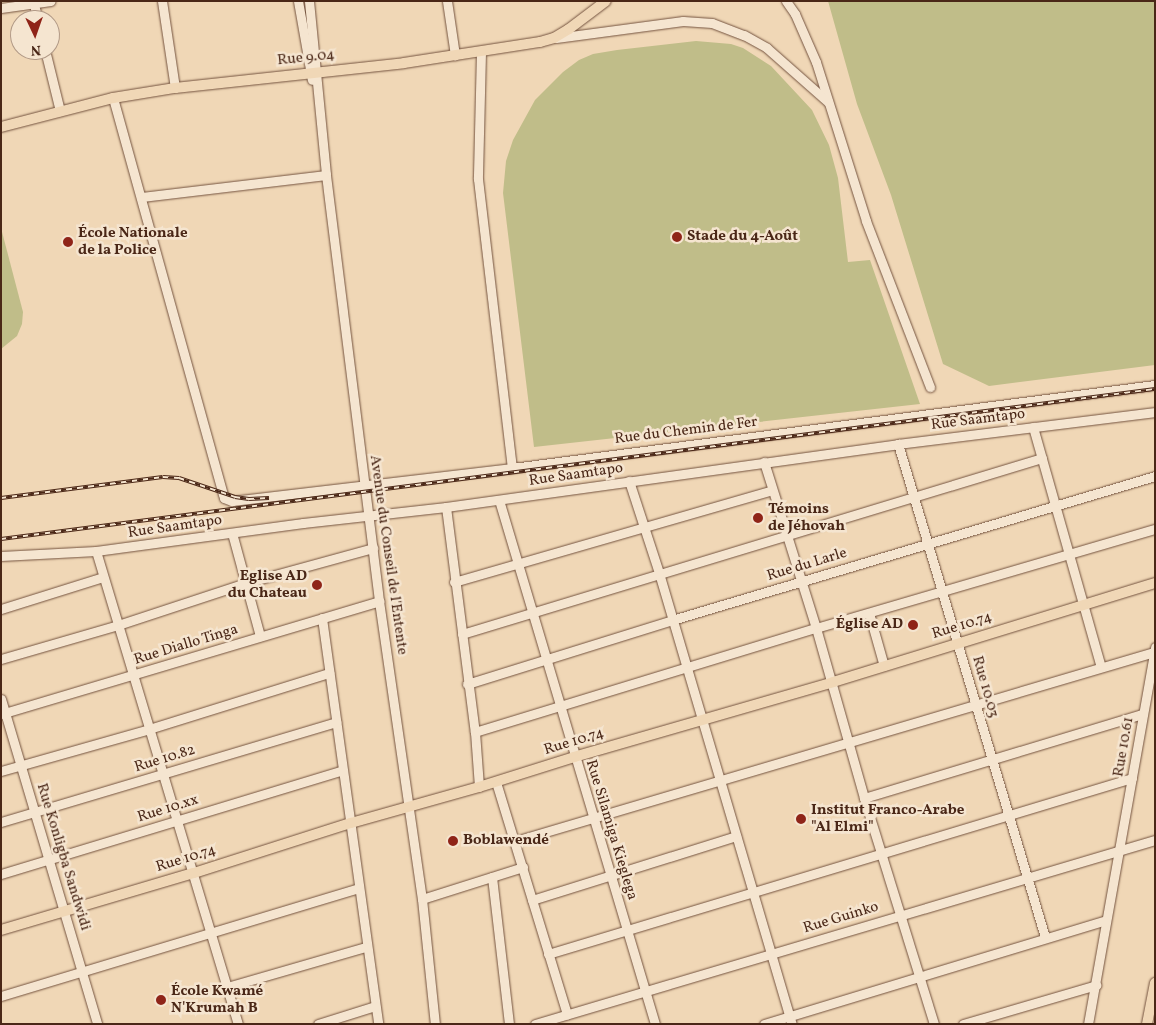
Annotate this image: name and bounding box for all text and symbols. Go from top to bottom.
north arrow [10,10,60,60]
text: N [30,40,41,59]
street label: Rue 9.04 [276,46,336,70]
place label: École Nationale de la Police [78,224,188,259]
place label: Stade du 4-Août [687,228,798,246]
marker: Stade du 4-Août [671,231,683,243]
marker: École Nationale de la Police [62,236,74,248]
street label: Rue Saamtapo [930,405,1026,435]
street label: Rue du Chemin de Fer [613,413,759,449]
street label: Avenue du Conseil de l'Entente [365,454,411,656]
street label: Rue Saamtapo [528,460,624,490]
place label: Témoins de Jéhovah [768,500,845,535]
street label: Rue Saamtapo [127,512,223,542]
marker: Témoins de Jéhovah [752,512,764,524]
street label: Rue du Larle [765,544,849,586]
place label: Eglise AD du Chateau [228,567,307,602]
marker: Eglise AD du Chateau [311,579,323,591]
street label: Rue 10.74 [930,608,994,644]
place label: Église AD [836,616,903,634]
marker: Église AD [907,619,919,631]
street label: Rue Diallo Tinga [132,621,240,669]
street label: Rue 10.03 [968,654,1002,720]
street label: Rue 10.61 [1110,716,1138,778]
street label: Rue 10.74 [542,724,606,760]
street label: Rue 10.82 [132,741,198,777]
street label: Rue Silamiga Kieglega [581,758,641,902]
street label: Rue Konligba Sandwidi [32,781,94,933]
street label: Rue 10.xx [135,791,201,827]
place label: Institut Franco-Arabe "Al Elmi" [811,801,964,836]
marker: Institut Franco-Arabe "Al Elmi" [795,813,807,825]
place label: Boblawendé [463,832,549,850]
marker: Boblawendé [447,835,459,847]
street label: Rue 10.74 [154,841,218,877]
street label: Rue Guinko [801,898,881,938]
place label: École Kwamé N'Krumah B [171,982,263,1017]
marker: École Kwamé N'Krumah B [155,994,167,1006]

